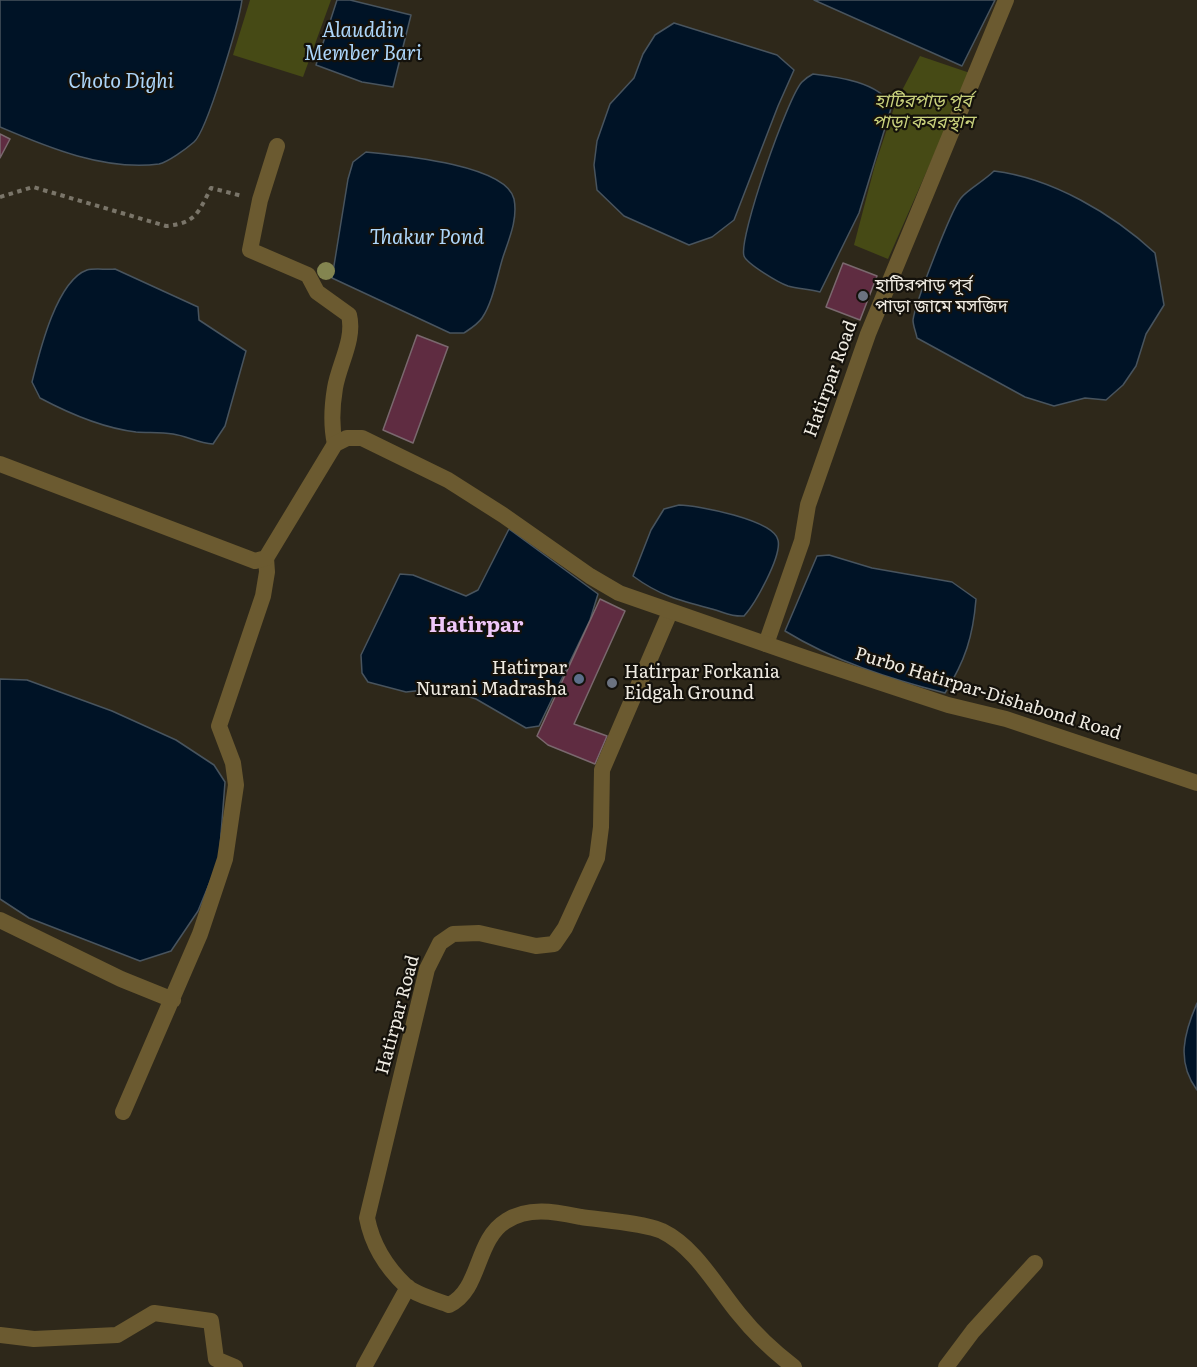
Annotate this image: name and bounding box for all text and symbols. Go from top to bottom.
water label: Alauddin Member Bari [304,19,422,66]
water label: Choto Dighi [68,70,174,94]
park label: হাটিরপাড় পূর্ব পাড়া কবরস্থান [872,91,974,134]
water label: Thakur Pond [370,226,484,250]
place label: হাটিরপাড় পূর্ব পাড়া জামে মসজিদ [875,275,1008,318]
marker: হাটিরপাড় পূর্ব পাড়া জামে মসজিদ [856,289,870,303]
street label: Hatirpar Road [800,318,862,440]
district label: Hatirpar [429,613,523,639]
street label: Purbo Hatirpar-Dishabond Road [852,643,1124,745]
place label: Hatirpar Nurani Madrasha [416,658,567,700]
place label: Hatirpar Forkania Eidgah Ground [624,662,780,704]
marker: Hatirpar Nurani Madrasha [572,672,586,686]
marker: Hatirpar Forkania Eidgah Ground [605,676,619,690]
street label: Hatirpar Road [372,953,424,1077]

